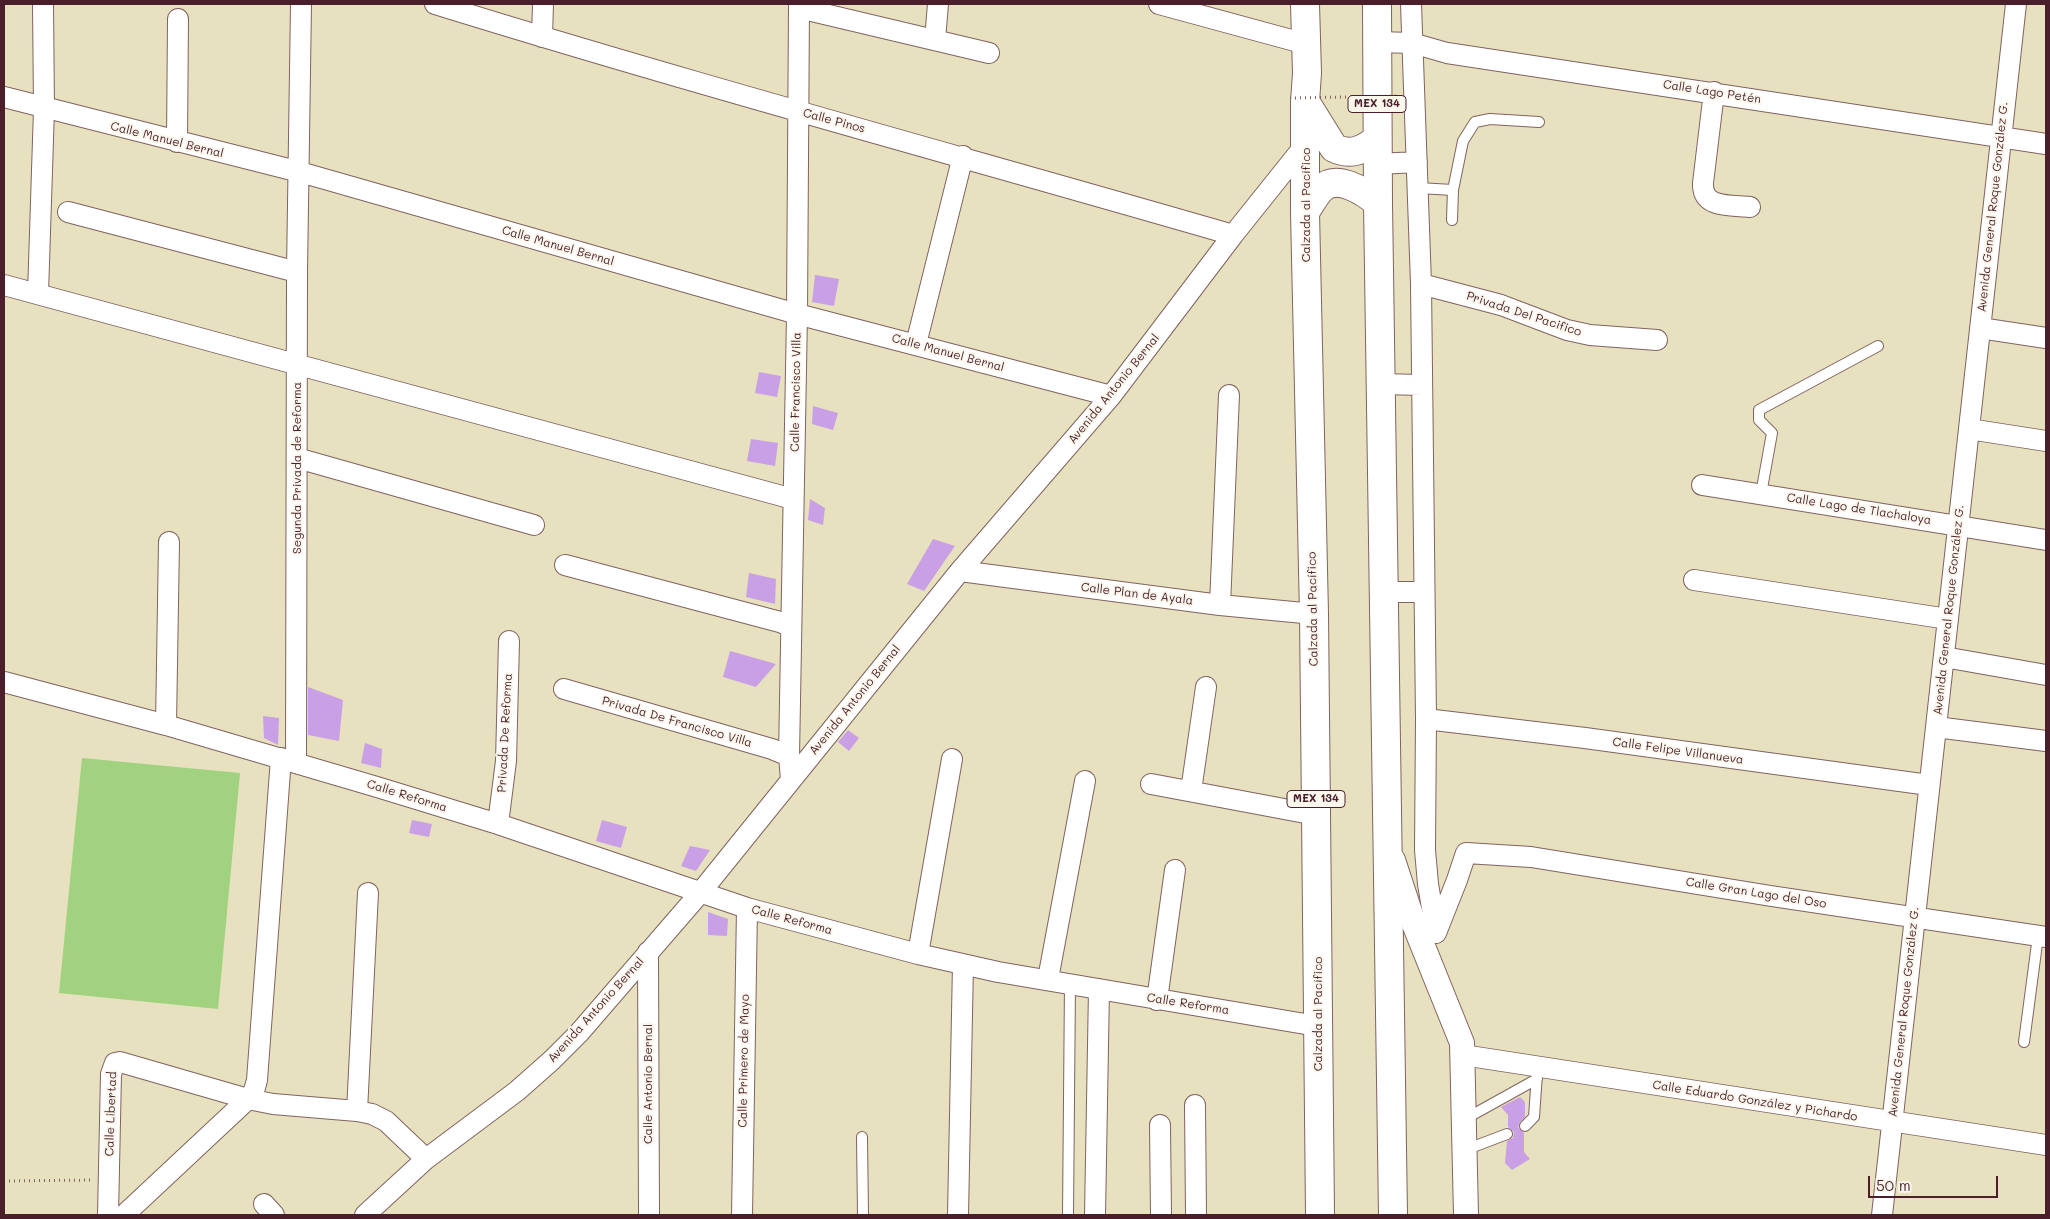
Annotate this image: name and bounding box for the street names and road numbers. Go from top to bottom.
street label: Calle Lago Petén [1662,77,1762,107]
road number: MEX 134 [1348,96,1406,112]
street label: Avenida General Roque González G. [1975,101,2011,313]
street label: Calle Pinos [801,106,867,136]
street label: Calle Manuel Bernal [109,119,225,161]
street label: Calzada al Pacífico [1299,148,1313,262]
street label: Calle Manuel Bernal [500,223,616,269]
street label: Privada Del Pacifico [1465,289,1583,339]
street label: Calle Manuel Bernal [890,331,1006,375]
street label: Avenida Antonio Bernal [1065,331,1163,447]
street label: Calle Francisco Villa [788,332,804,452]
street label: Segunda Privada de Reforma [290,382,304,554]
street label: Calle Lago de Tlachaloya [1786,490,1932,528]
street label: Avenida General Roque González G. [1931,504,1967,716]
street label: Calzada al Pacífico [1305,552,1321,666]
street label: Calle Plan de Ayala [1080,580,1194,608]
street label: Avenida Antonio Bernal [806,642,904,758]
street label: Privada De Reforma [495,673,515,793]
street label: Privada De Francisco Villa [600,694,754,750]
street label: Calle Felipe Villanueva [1612,735,1744,767]
street label: Calle Reforma [365,777,449,815]
road number: MEX 134 [1287,791,1345,808]
street label: Calle Gran Lago del Oso [1685,875,1827,911]
street label: Calle Reforma [750,902,834,938]
street label: Avenida General Roque González G. [1886,906,1922,1118]
street label: Avenida Antonio Bernal [545,954,647,1066]
street label: Calzada al Pacífico [1311,957,1325,1071]
street label: Calle Reforma [1146,990,1230,1018]
street label: Calle Primero de Mayo [736,994,752,1128]
street label: Calle Antonio Bernal [641,1024,655,1144]
street label: Calle Libertad [102,1071,120,1157]
street label: Calle Eduardo González y Pichardo [1651,1078,1859,1124]

